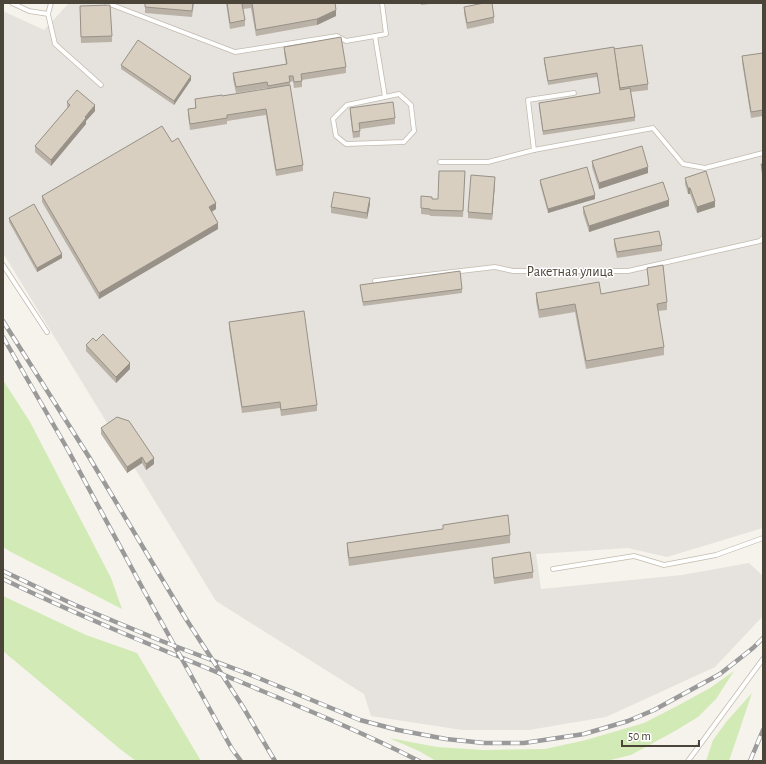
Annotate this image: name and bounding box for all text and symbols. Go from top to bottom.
street label: Ракетная улица [527,265,614,279]
scale bar [622,722,699,748]
text: 50 m [628,730,651,742]

